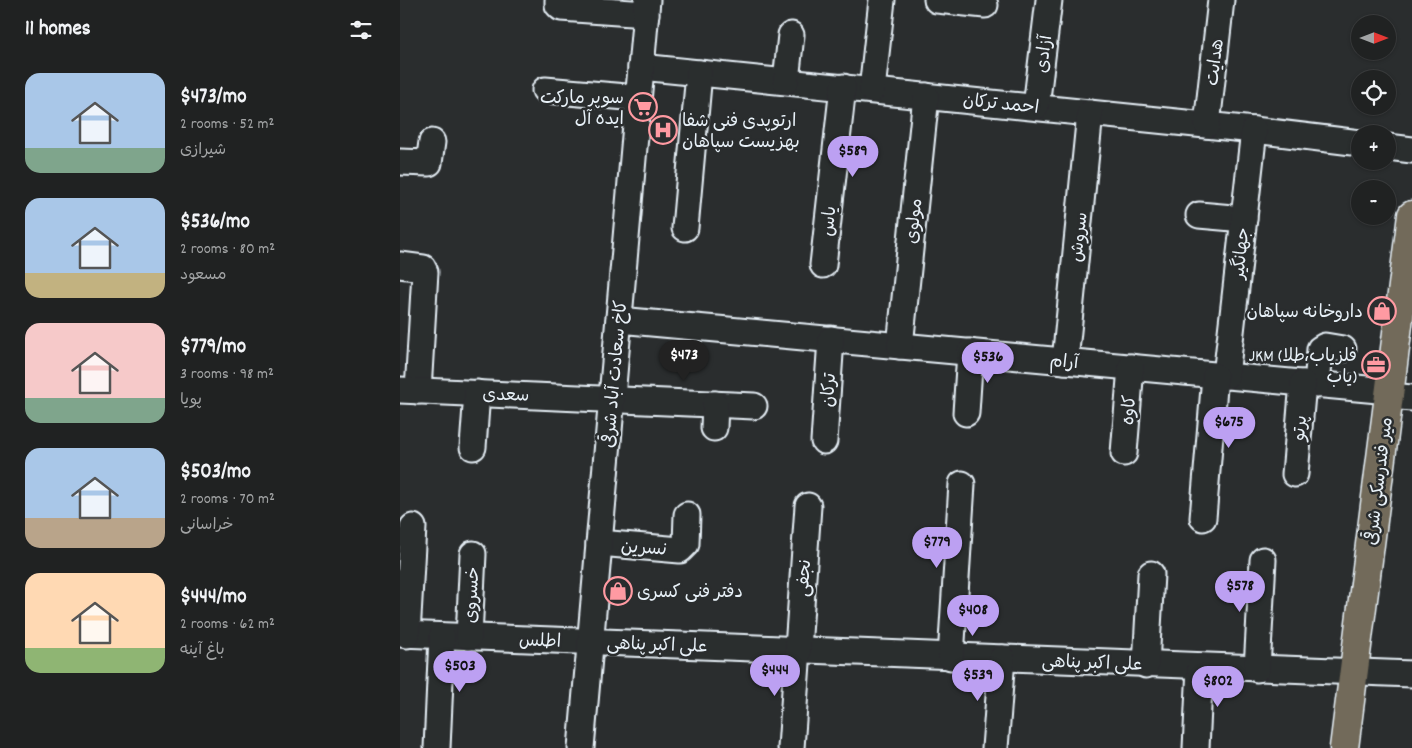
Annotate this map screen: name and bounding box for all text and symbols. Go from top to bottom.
text: 11 homes [25,15,90,45]
north arrow [1351,15,1396,60]
map controls [1351,15,1396,225]
icon: filters [347,16,375,44]
street label: آزادی [1031,32,1060,75]
street label: هدایت [1201,37,1232,87]
button: locate [1351,70,1396,115]
text: $473/mo [180,83,247,113]
place label: سوپر مارکت ایده آل [540,87,624,133]
street label: احمد ترکان [961,89,1040,122]
supermarket icon: سوپر مارکت ایده آل [628,92,658,122]
icon: home [65,93,125,153]
place label: ارتوپدی فنی شفا بهزیست سپاهان [682,110,800,156]
text: 2 rooms · 52 m² [180,113,274,136]
hospital icon: ارتوپدی فنی شفا بهزیست سپاهان [648,115,678,145]
button: + [1351,125,1396,170]
pin: $589 [823,136,883,178]
text: شیرازی [180,139,226,162]
text: $589 [838,140,868,163]
button: − [1351,180,1396,225]
street label: مولوی [901,197,930,245]
street label: یاس [816,205,845,238]
text: $536/mo [180,208,250,238]
street label: سروش [1065,211,1096,264]
icon: home [65,218,125,278]
street label: جهانگیر [1227,226,1258,282]
text: 2 rooms · 80 m² [180,238,275,261]
text: مسعود [180,264,226,287]
shop icon: داروخانه سپاهان [1367,296,1397,326]
street label: کاخ سعادت آباد شرقی [596,299,635,449]
place label: داروخانه سپاهان [1247,301,1363,326]
text: $779/mo [180,333,246,363]
pin: $473 [654,340,714,382]
pin: $536 [958,342,1018,384]
icon: home [65,343,125,403]
text: $473 [670,344,698,367]
place label: JKM (فلزیاب،طلا یاب) [1249,345,1357,391]
text: $536 [973,346,1003,369]
street label: آرام [1048,350,1081,377]
office icon: JKM (فلزیاب،طلا یاب) [1361,350,1391,380]
text: 3 rooms · 98 m² [180,363,274,386]
street label: ترکان [817,371,844,408]
street label: سعدی [482,383,530,410]
text: پویا [180,389,202,412]
street label: کاوه [1117,394,1144,426]
pin: $675 [1199,406,1259,449]
text: $675 [1214,411,1244,434]
street label: پرتو [1288,414,1315,444]
street label: میر فندرسکی شرقی [1358,416,1401,547]
text: $503/mo [180,458,251,488]
icon: home [65,468,125,528]
text: 2 rooms · 70 m² [180,488,275,511]
text: خراسانی [180,514,233,537]
pin: $779 [907,526,967,569]
text: $779 [923,531,951,554]
street label: نسرین [620,535,668,564]
street label: نجفی [792,559,819,598]
street label: خسروی [460,566,487,624]
pin: $578 [1210,570,1270,613]
text: $578 [1226,575,1254,598]
shop icon: دفتر فنی کسری [603,576,633,606]
place label: دفتر فنی کسری [637,581,743,606]
text: $444/mo [180,583,247,613]
icon: home [65,593,125,653]
pin: $408 [943,594,1003,637]
text: $408 [958,599,988,622]
text: 2 rooms · 62 m² [180,613,275,636]
street label: اطلس [518,629,561,656]
street label: علی اکبر پناهی [606,632,708,661]
text: باغ آینه [180,639,225,662]
pin: $503 [430,650,490,693]
street label: علی اکبر پناهی [1041,650,1143,679]
pin: $444 [745,654,805,697]
text: $503 [444,655,476,678]
text: $444 [761,659,789,682]
pin: $539 [948,660,1008,702]
text: $539 [963,664,993,687]
pin: $802 [1188,666,1248,708]
text: $802 [1203,670,1233,693]

